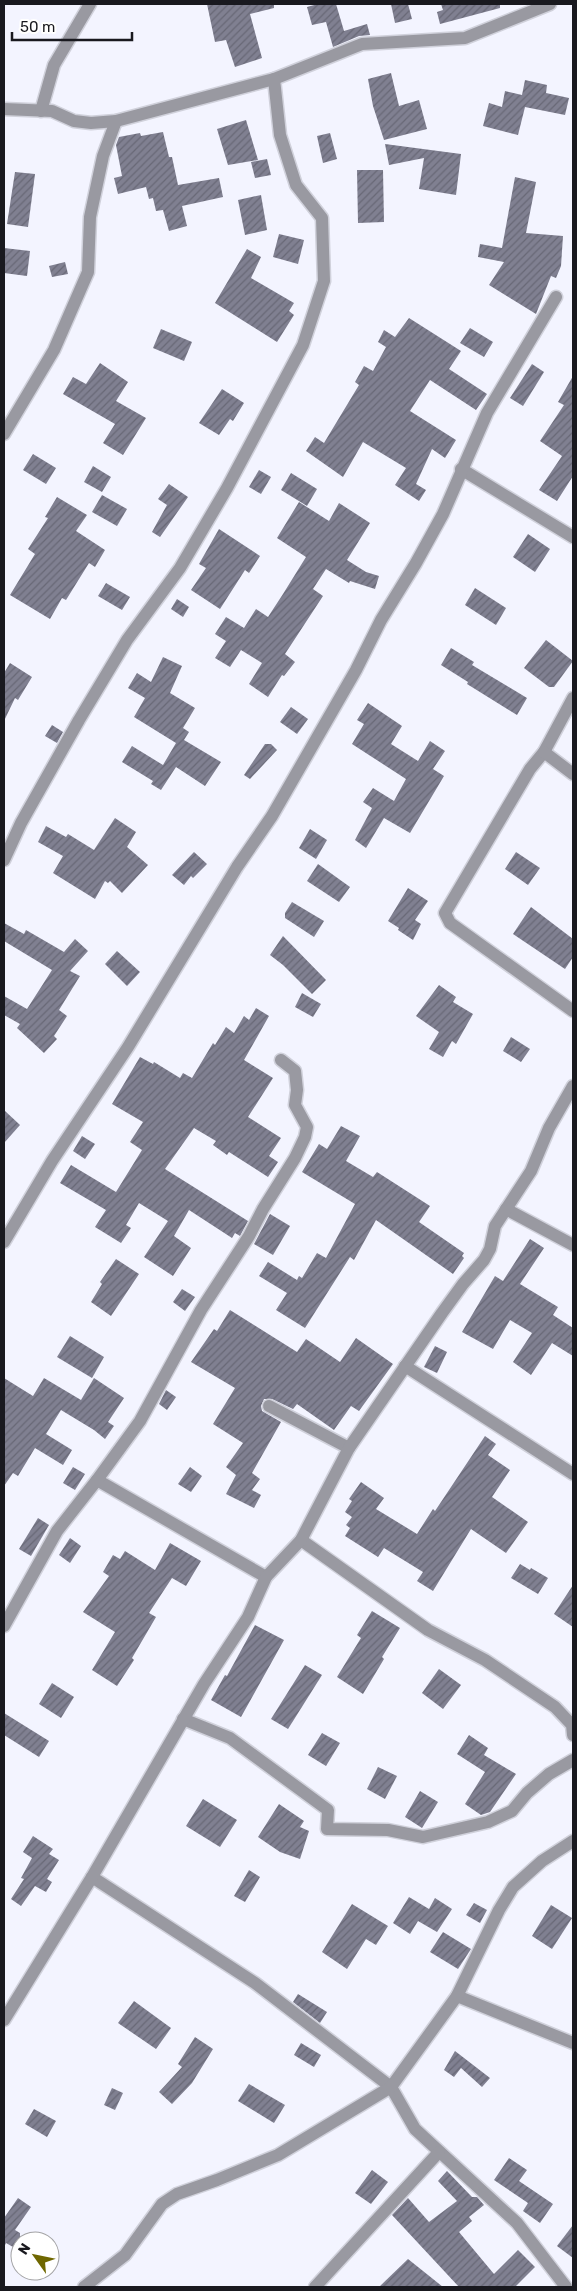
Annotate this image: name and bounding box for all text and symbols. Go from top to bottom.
scale bar [12,10,132,42]
text: 50 m [20,18,55,36]
north arrow [10,2231,60,2281]
text: N [15,2240,34,2258]

